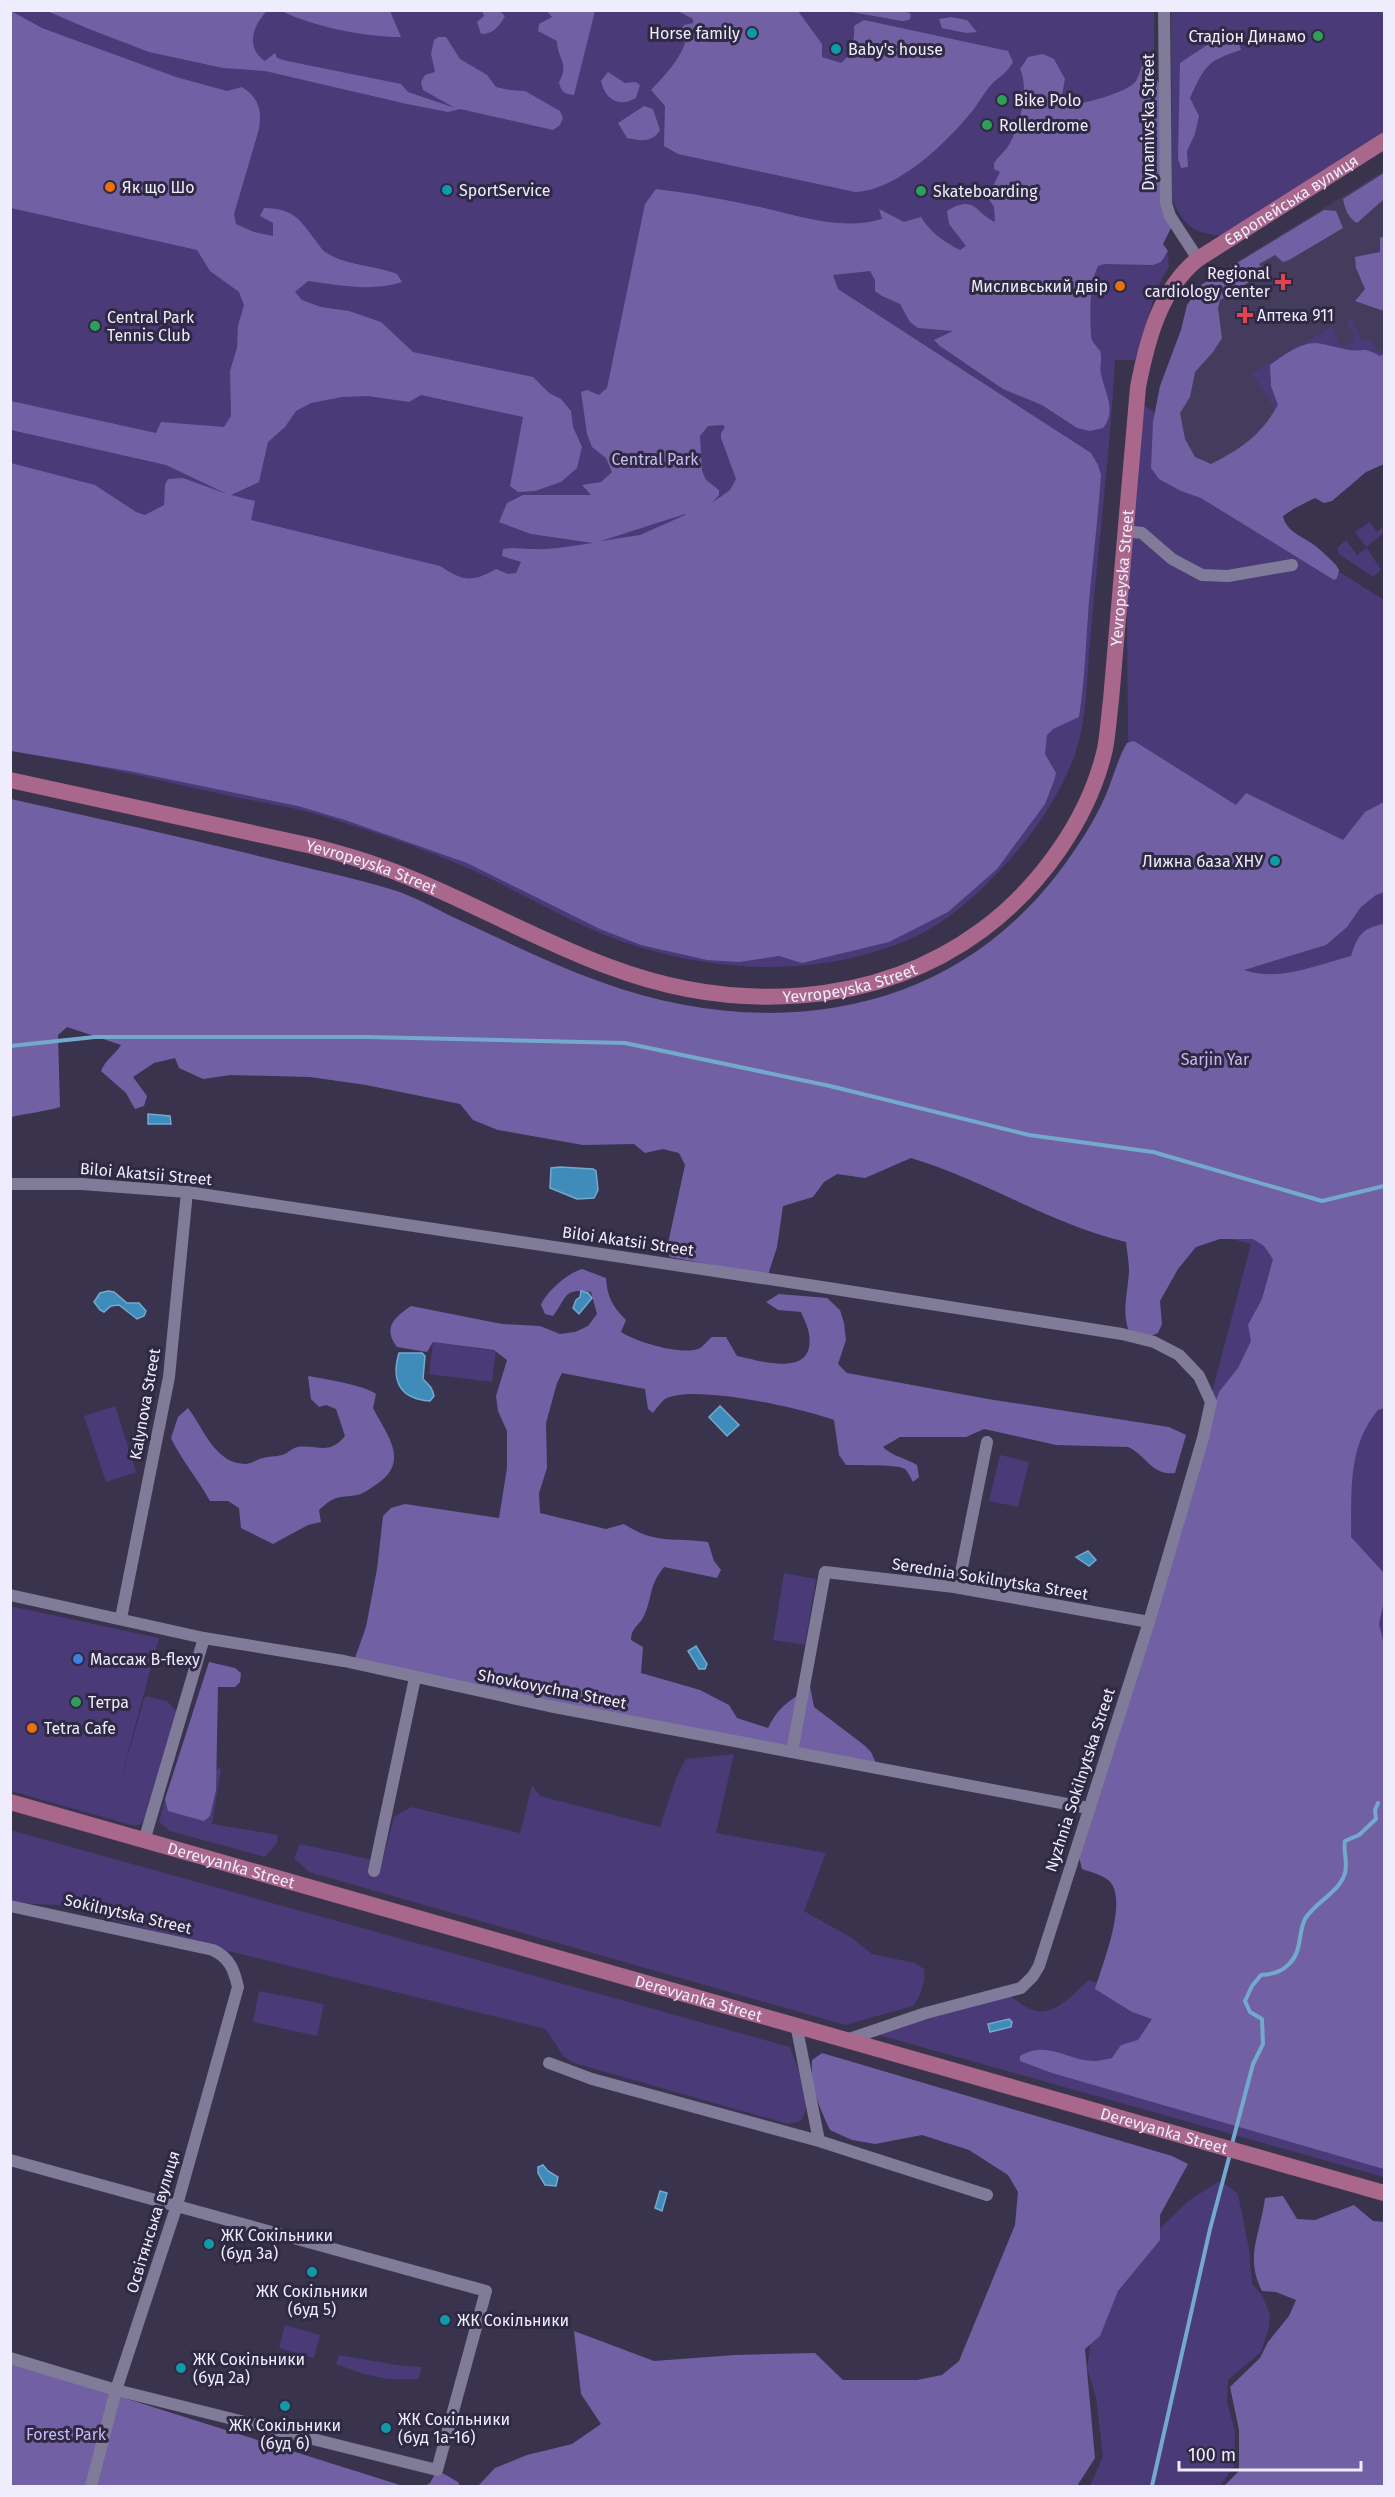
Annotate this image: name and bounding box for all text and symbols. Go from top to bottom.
place label: Horse family [649,24,740,43]
marker: Horse family [745,26,759,40]
place label: Стадіон Динамо [1188,27,1306,46]
marker: Стадіон Динамо [1311,29,1325,43]
place label: Baby's house [848,40,943,59]
marker: Baby's house [829,42,843,56]
street label: Dynamivs'ka Street [1139,53,1158,191]
place label: Bike Polo [1014,91,1081,110]
marker: Bike Polo [995,93,1009,107]
place label: Rollerdrome [999,116,1089,135]
marker: Rollerdrome [980,118,994,132]
street label: Європейська вулиця [1220,150,1361,250]
place label: Як що Шо [122,178,195,197]
marker: Як що Шо [103,180,117,194]
place label: SportService [459,181,551,200]
place label: Skateboarding [933,182,1038,201]
marker: SportService [440,183,454,197]
marker: Skateboarding [914,184,928,198]
place label: Regional cardiology center [1144,264,1271,301]
marker: Regional cardiology center [1274,273,1292,291]
place label: Мисливський двір [971,277,1108,296]
marker: Мисливський двір [1113,279,1127,293]
place label: Аптека 911 [1257,306,1334,325]
place label: Central Park Tennis Club [107,308,195,345]
marker: Аптека 911 [1238,308,1252,322]
marker: Central Park Tennis Club [88,319,102,333]
park label: Central Park [611,450,699,469]
street label: Yevropeyska Street [1106,508,1137,647]
street label: Yevropeyska Street [304,835,440,898]
place label: Лижна база ХНУ [1142,852,1263,871]
marker: Лижна база ХНУ [1268,854,1282,868]
street label: Yevropeyska Street [782,959,920,1006]
park label: Sarjin Yar [1181,1050,1250,1069]
street label: Biloi Akatsii Street [79,1159,213,1189]
street label: Biloi Akatsii Street [561,1222,695,1260]
street label: Kalynova Street [126,1347,164,1461]
street label: Serednia Sokilnytska Street [891,1554,1090,1604]
place label: Массаж B-flexy [90,1650,200,1669]
marker: Массаж B-flexy [71,1652,85,1666]
street label: Shovkovychna Street [476,1665,628,1713]
street label: Nyzhnia Sokilnytska Street [1041,1685,1119,1874]
place label: Тетра [88,1693,129,1712]
marker: Тетра [69,1695,83,1709]
place label: Tetra Cafe [44,1719,116,1738]
marker: Tetra Cafe [25,1721,39,1735]
street label: Derevyanka Street [165,1838,297,1892]
street label: Sokilnytska Street [62,1890,194,1938]
street label: Derevyanka Street [633,1971,765,2025]
street label: Derevyanka Street [1098,2103,1230,2158]
street label: Освітянська вулиця [122,2149,184,2295]
place label: ЖК Сокільники (буд 3а) [221,2226,333,2263]
marker: ЖК Сокільники (буд 3а) [202,2237,216,2251]
marker: ЖК Сокільники (буд 5) [305,2265,319,2279]
place label: ЖК Сокільники (буд 5) [256,2282,368,2319]
place label: ЖК Сокільники [457,2311,569,2330]
marker: ЖК Сокільники [438,2313,452,2327]
place label: ЖК Сокільники (буд 2а) [193,2350,305,2387]
marker: ЖК Сокільники (буд 2а) [174,2361,188,2375]
marker: ЖК Сокільники (буд 6) [278,2399,292,2413]
place label: ЖК Сокільники (буд 1а-1б) [398,2410,510,2447]
place label: ЖК Сокільники (буд 6) [229,2416,341,2453]
marker: ЖК Сокільники (буд 1а-1б) [379,2421,393,2435]
park label: Forest Park [26,2425,107,2444]
scale bar [1179,2434,1360,2472]
text: 100 m [1188,2444,1236,2466]

